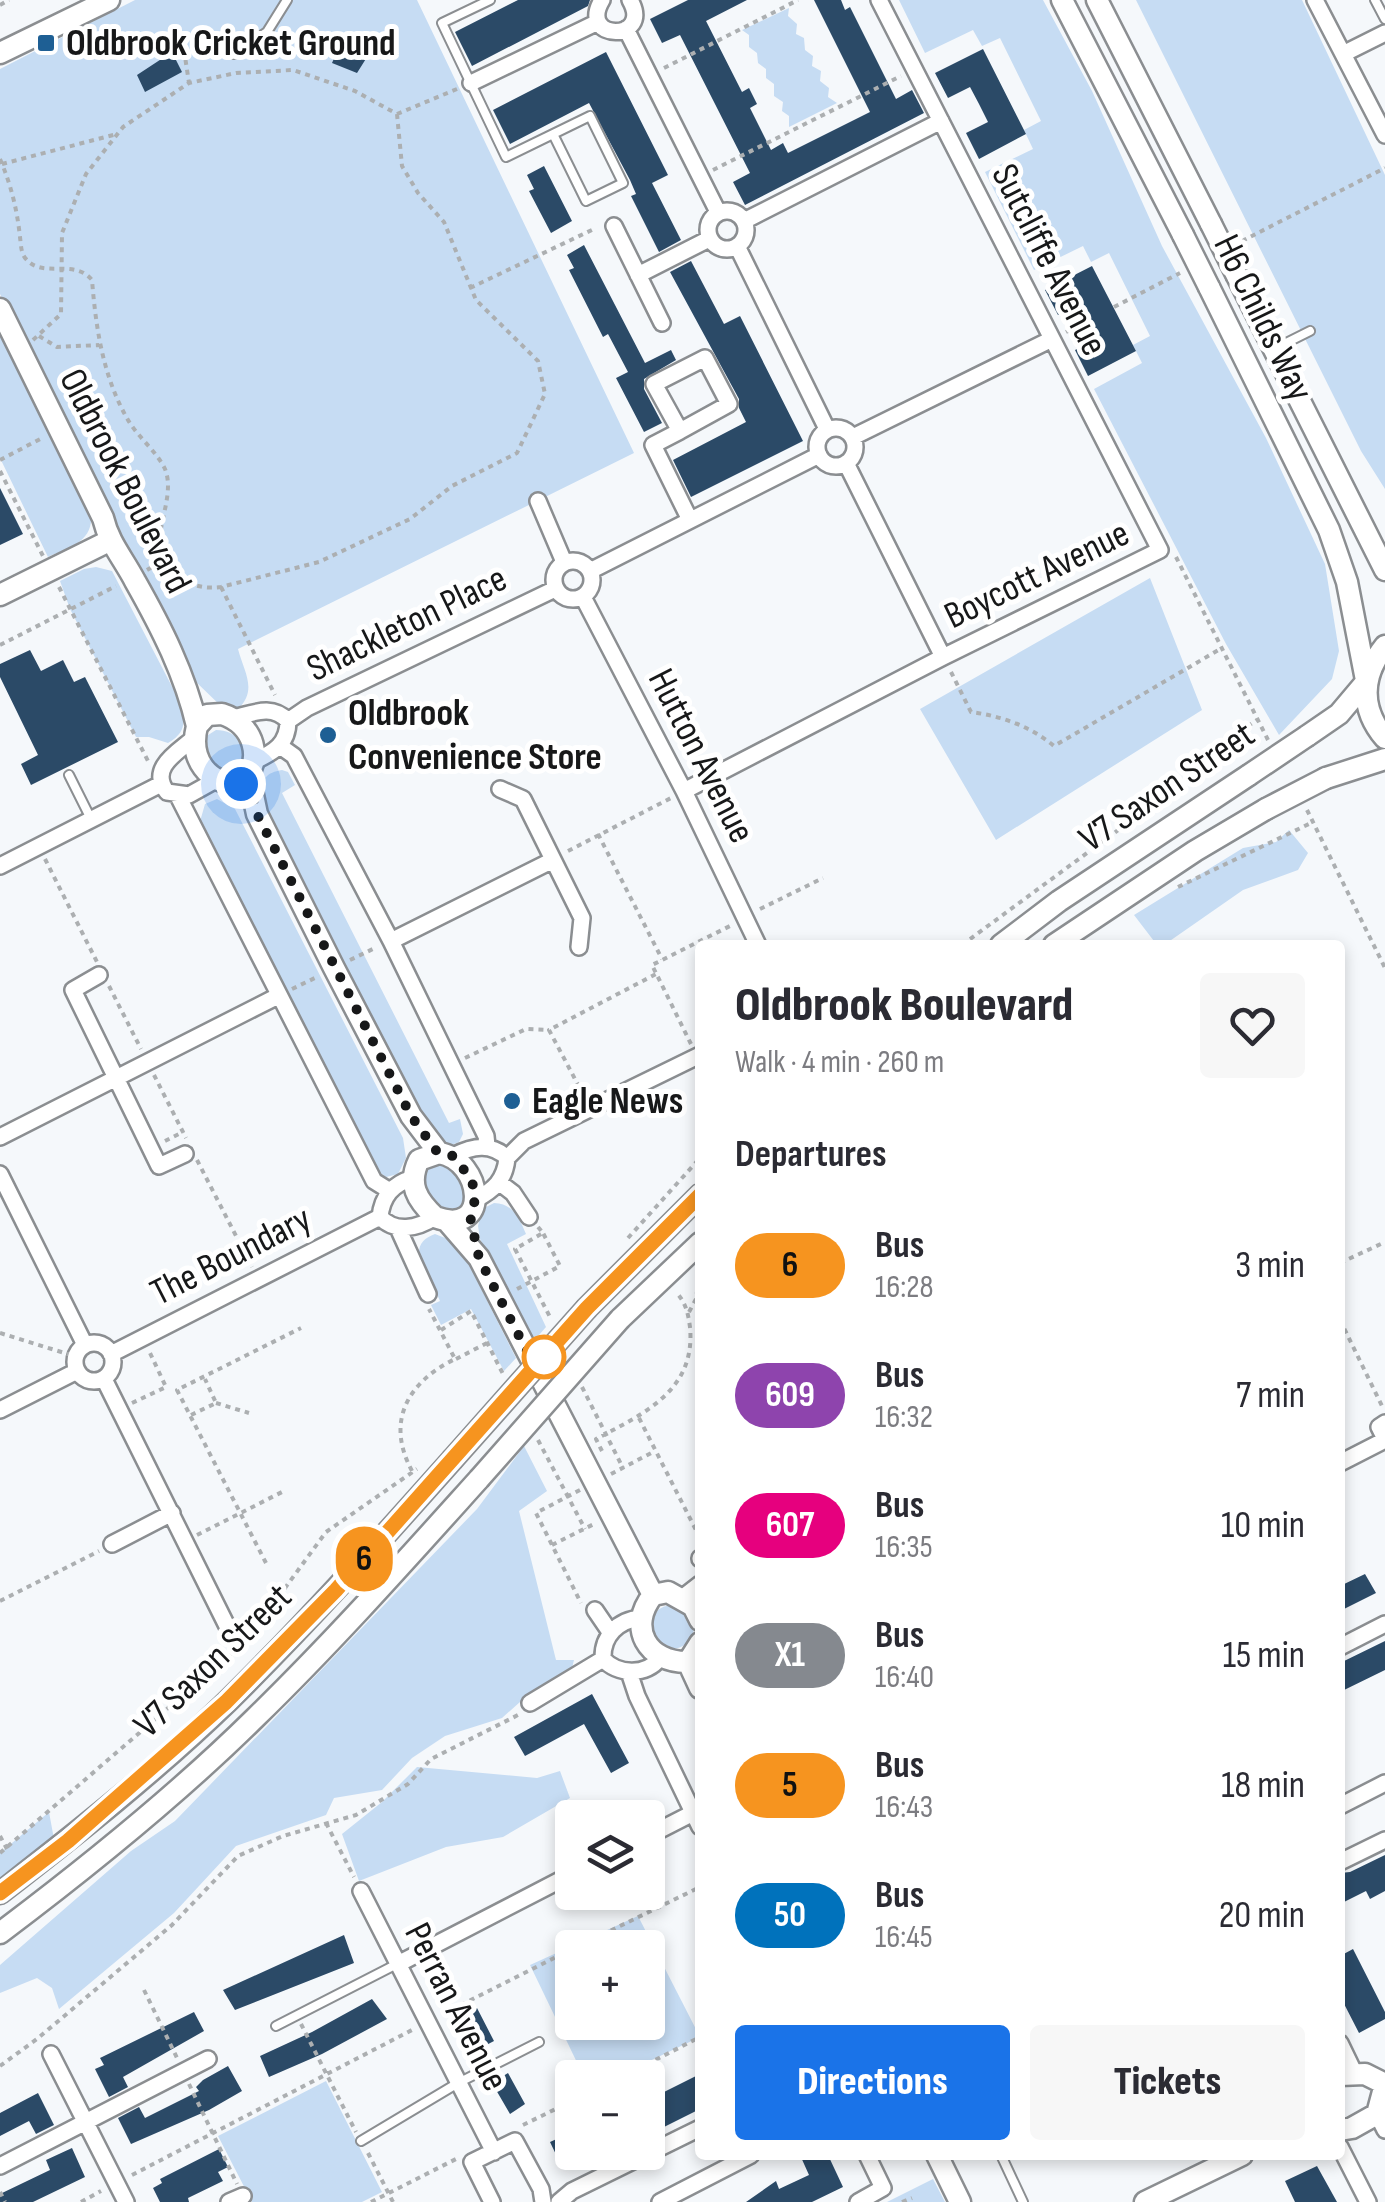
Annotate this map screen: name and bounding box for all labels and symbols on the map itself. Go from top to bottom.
place label: Oldbrook Cricket Ground [66,21,396,66]
marker: Oldbrook Cricket Ground [35,32,57,54]
street label: Sutcliffe Avenue [982,157,1116,363]
street label: H6 Childs Way [1204,228,1323,409]
street label: Oldbrook Boulevard [49,361,201,601]
street label: Boycott Avenue [937,511,1137,639]
street label: Shackleton Place [300,556,514,692]
street label: Hutton Avenue [638,662,764,850]
place label: Oldbrook Convenience Store [348,691,602,780]
street label: V7 Saxon Street [1071,712,1263,862]
marker: Oldbrook Convenience Store [317,724,339,746]
your location [216,759,266,809]
place label: Eagle News [532,1079,683,1124]
marker: Eagle News [501,1090,523,1112]
street label: The Boundary [143,1196,319,1316]
unlabelled marker [523,1336,565,1378]
line badge: 6 [332,1526,396,1592]
street label: V7 Saxon Street [125,1575,301,1747]
street label: Perran Avenue [395,1916,517,2098]

